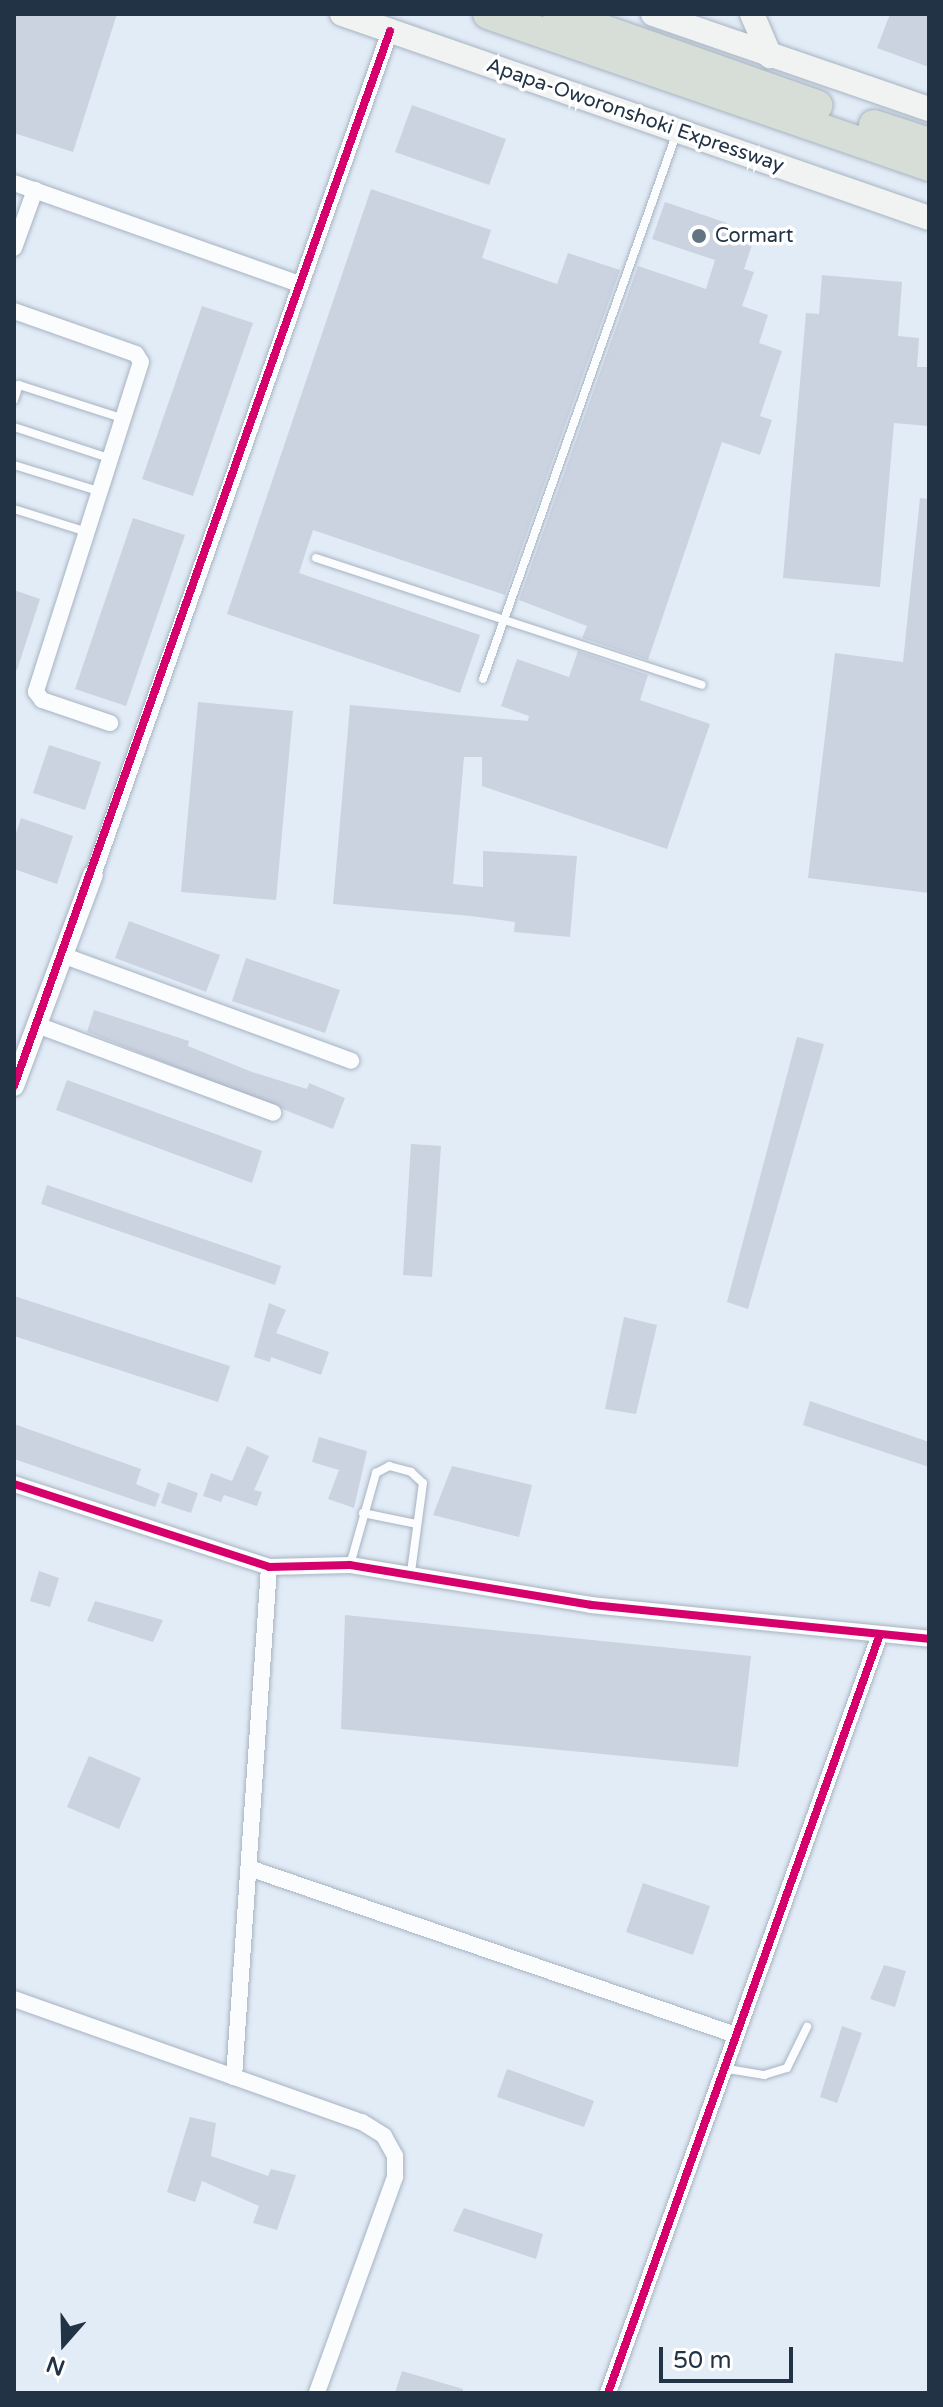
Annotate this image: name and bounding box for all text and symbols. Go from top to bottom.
street label: Apapa-Oworonshoki Expressway [483,54,787,178]
place label: Cormart [715,224,793,248]
marker: Cormart [690,227,708,245]
north arrow [24,2303,104,2383]
scale bar [663,2331,797,2381]
text: 50 m [673,2346,731,2375]
text: N [43,2350,69,2381]

